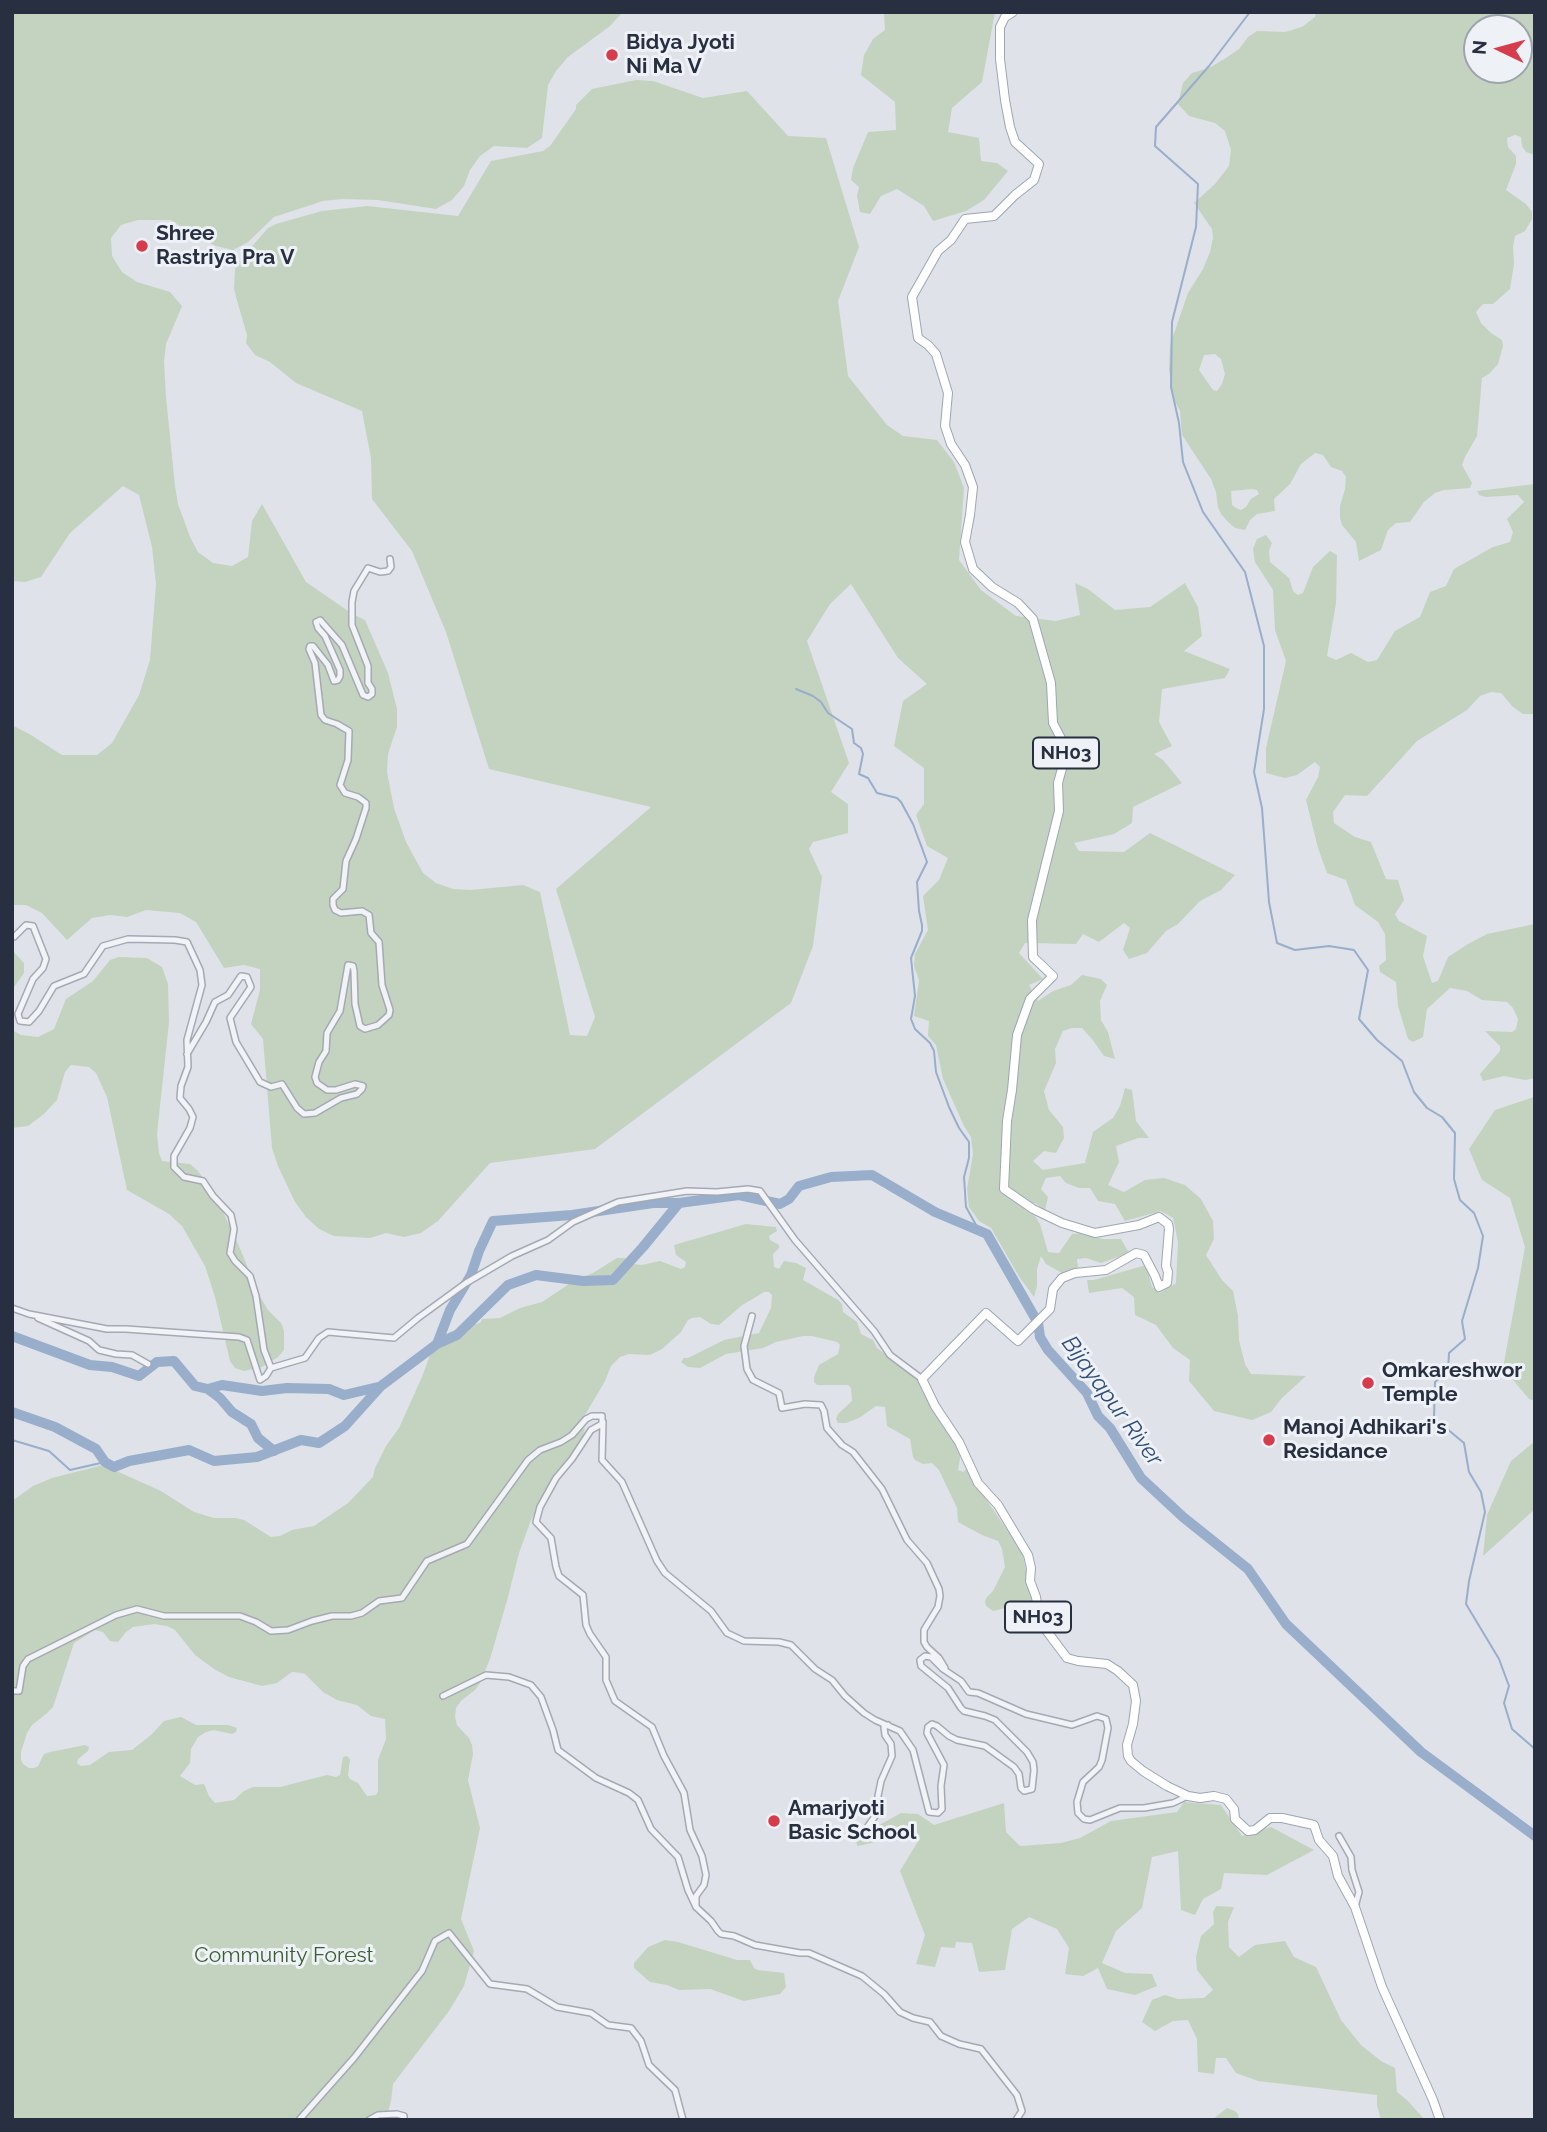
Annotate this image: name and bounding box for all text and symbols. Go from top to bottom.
north arrow [1463,14,1533,84]
place label: Bidya Jyoti Ni Ma V [626,30,735,80]
text: N [1467,39,1491,56]
marker: Bidya Jyoti Ni Ma V [604,47,620,63]
place label: Shree Rastriya Pra V [156,221,294,271]
marker: Shree Rastriya Pra V [134,238,150,254]
road number: NH03 [1033,738,1099,768]
water label: Bijayapur River [1056,1331,1168,1471]
place label: Omkareshwor Temple [1382,1358,1522,1408]
marker: Omkareshwor Temple [1360,1375,1376,1391]
place label: Manoj Adhikari's Residance [1283,1415,1447,1465]
marker: Manoj Adhikari's Residance [1261,1432,1277,1448]
road number: NH03 [1005,1602,1071,1632]
place label: Amarjyoti Basic School [788,1796,916,1846]
marker: Amarjyoti Basic School [766,1813,782,1829]
park label: Community Forest [194,1943,374,1969]

